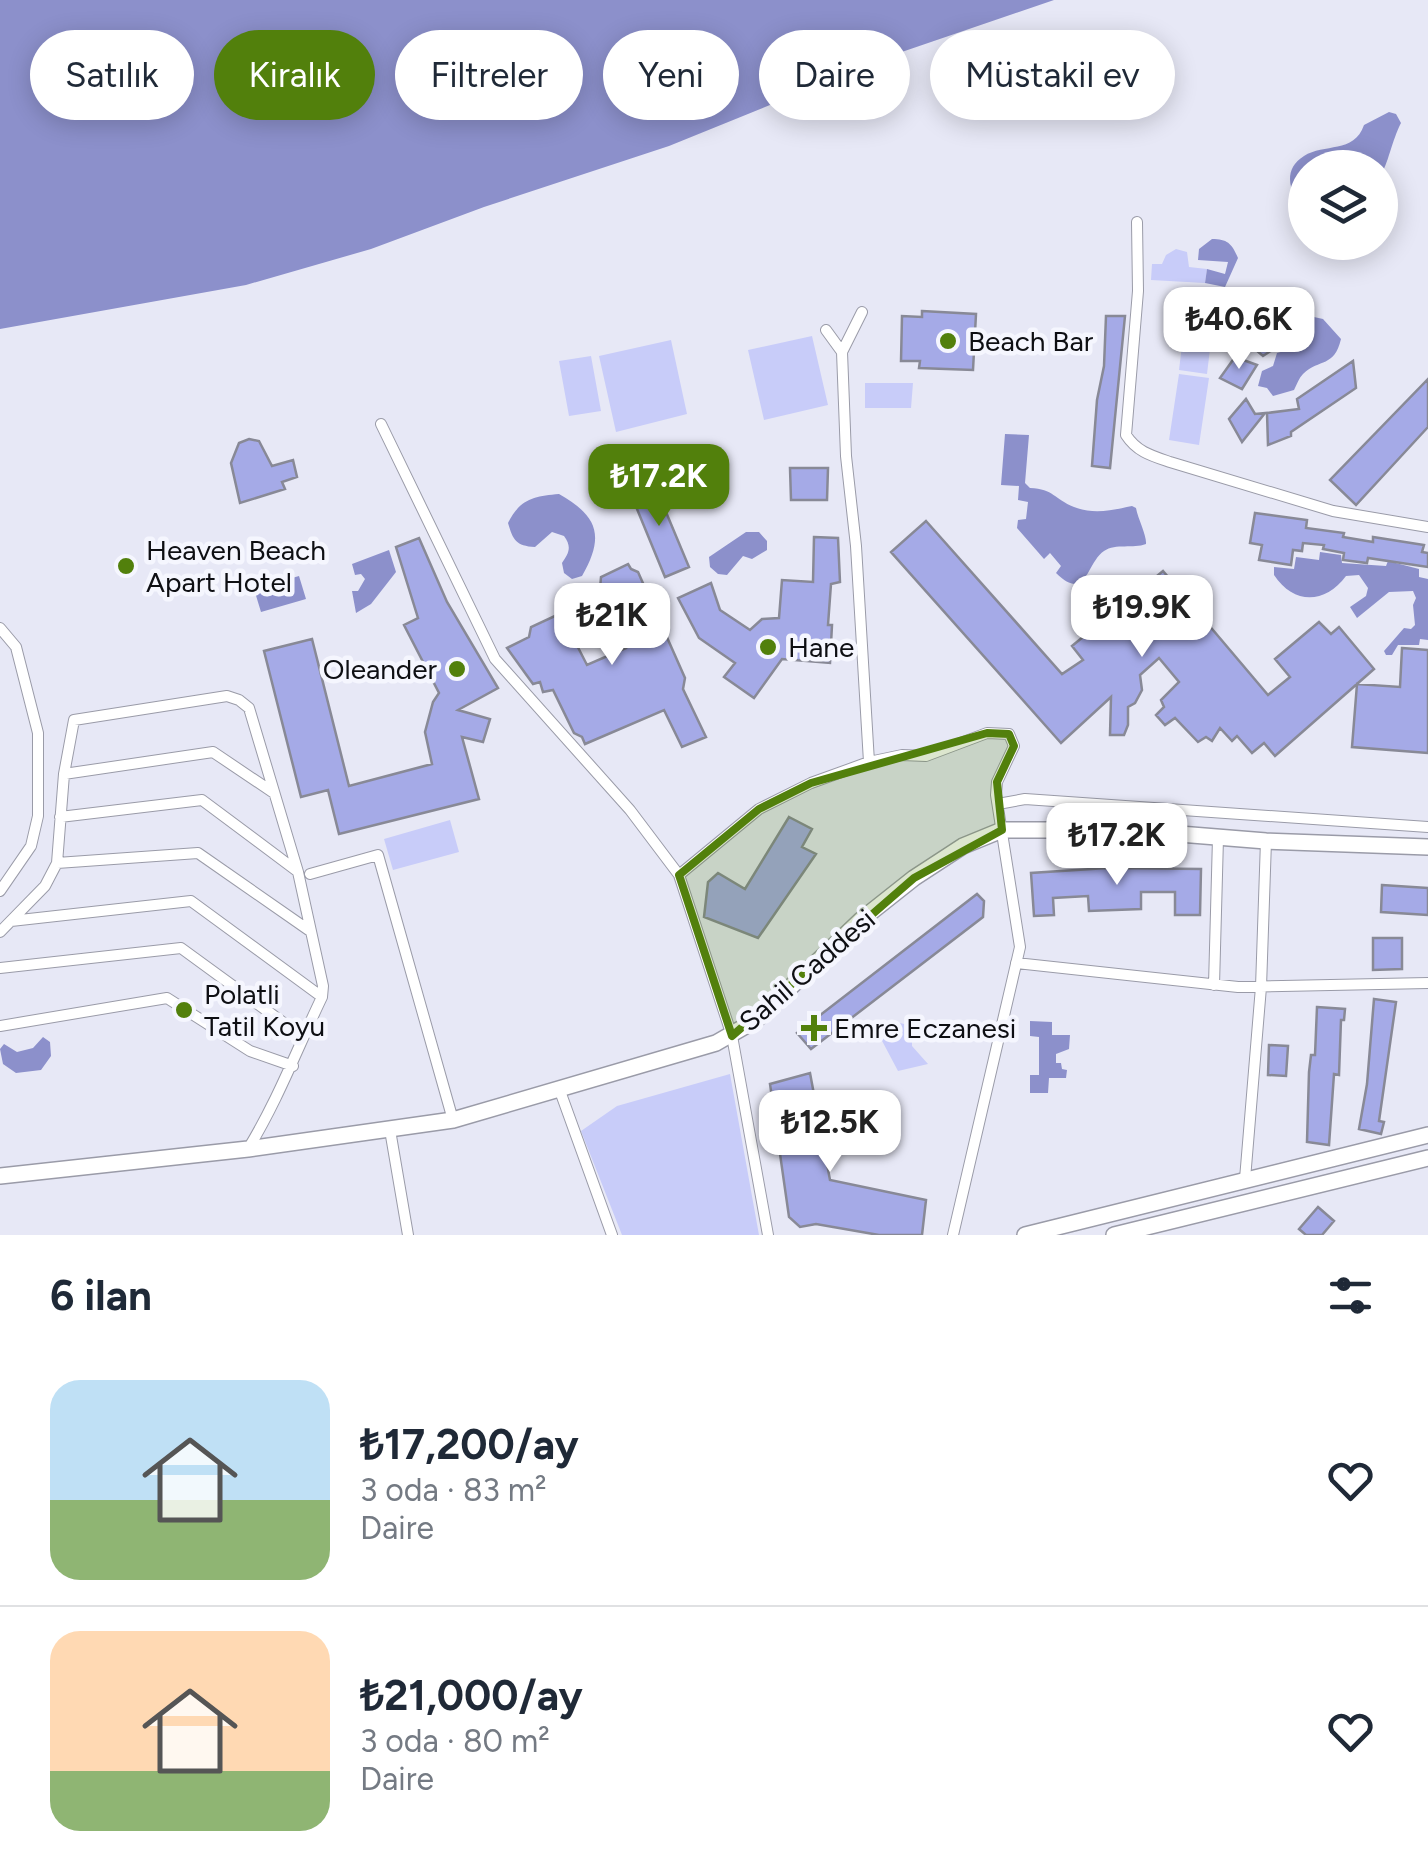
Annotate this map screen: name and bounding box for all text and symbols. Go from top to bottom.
chip: Satılık [30,30,194,120]
chip: Kiralık [214,30,375,120]
chip: Filtreler [395,30,583,120]
chip: Yeni [603,30,739,120]
chip: Daire [759,30,910,120]
chip: Müstakil ev [930,30,1175,120]
map controls [1288,150,1398,260]
button: layers [1288,150,1398,260]
pin: ₺40.6K [1158,287,1320,372]
text: ₺40.6K [1185,300,1293,338]
place label: Beach Bar [968,324,1094,358]
marker: Beach Bar [937,330,959,352]
pin: ₺17.2K [578,444,740,529]
text: ₺17.2K [610,457,708,495]
place label: Heaven Beach Apart Hotel [146,533,326,599]
marker: Heaven Beach Apart Hotel [115,555,137,577]
pin: ₺19.9K [1061,575,1223,660]
pin: ₺21K [553,583,671,668]
text: ₺19.9K [1093,588,1191,626]
text: ₺21K [576,596,648,634]
place label: Hane [788,630,854,664]
marker: Hane [757,636,779,658]
place label: Oleander [323,652,438,686]
marker: Oleander [446,658,468,680]
pin: ₺17.2K [1036,803,1198,888]
text: ₺17.2K [1068,816,1166,854]
street label: Sahil Caddesi [732,902,882,1038]
place label: Polatli Tatil Koyu [204,977,325,1043]
marker: Polatli Tatil Koyu [173,999,195,1021]
place label: Emre Eczanesi [834,1011,1016,1045]
marker: Emre Eczanesi [803,1017,825,1039]
pin: ₺12.5K [749,1090,911,1175]
text: ₺12.5K [781,1103,879,1141]
icon: filters [1323,1268,1378,1323]
text: 6 ilan [50,1270,152,1321]
text: ₺17,200/ay [360,1419,579,1470]
icon: home [130,1420,250,1540]
icon: heart [1323,1453,1378,1508]
text: 3 oda · 83 m² [360,1471,547,1509]
text: Daire [360,1509,434,1547]
text: ₺21,000/ay [360,1670,583,1721]
icon: home [130,1671,250,1791]
icon: heart [1323,1704,1378,1759]
text: 3 oda · 80 m² [360,1722,550,1760]
text: Daire [360,1760,434,1798]

